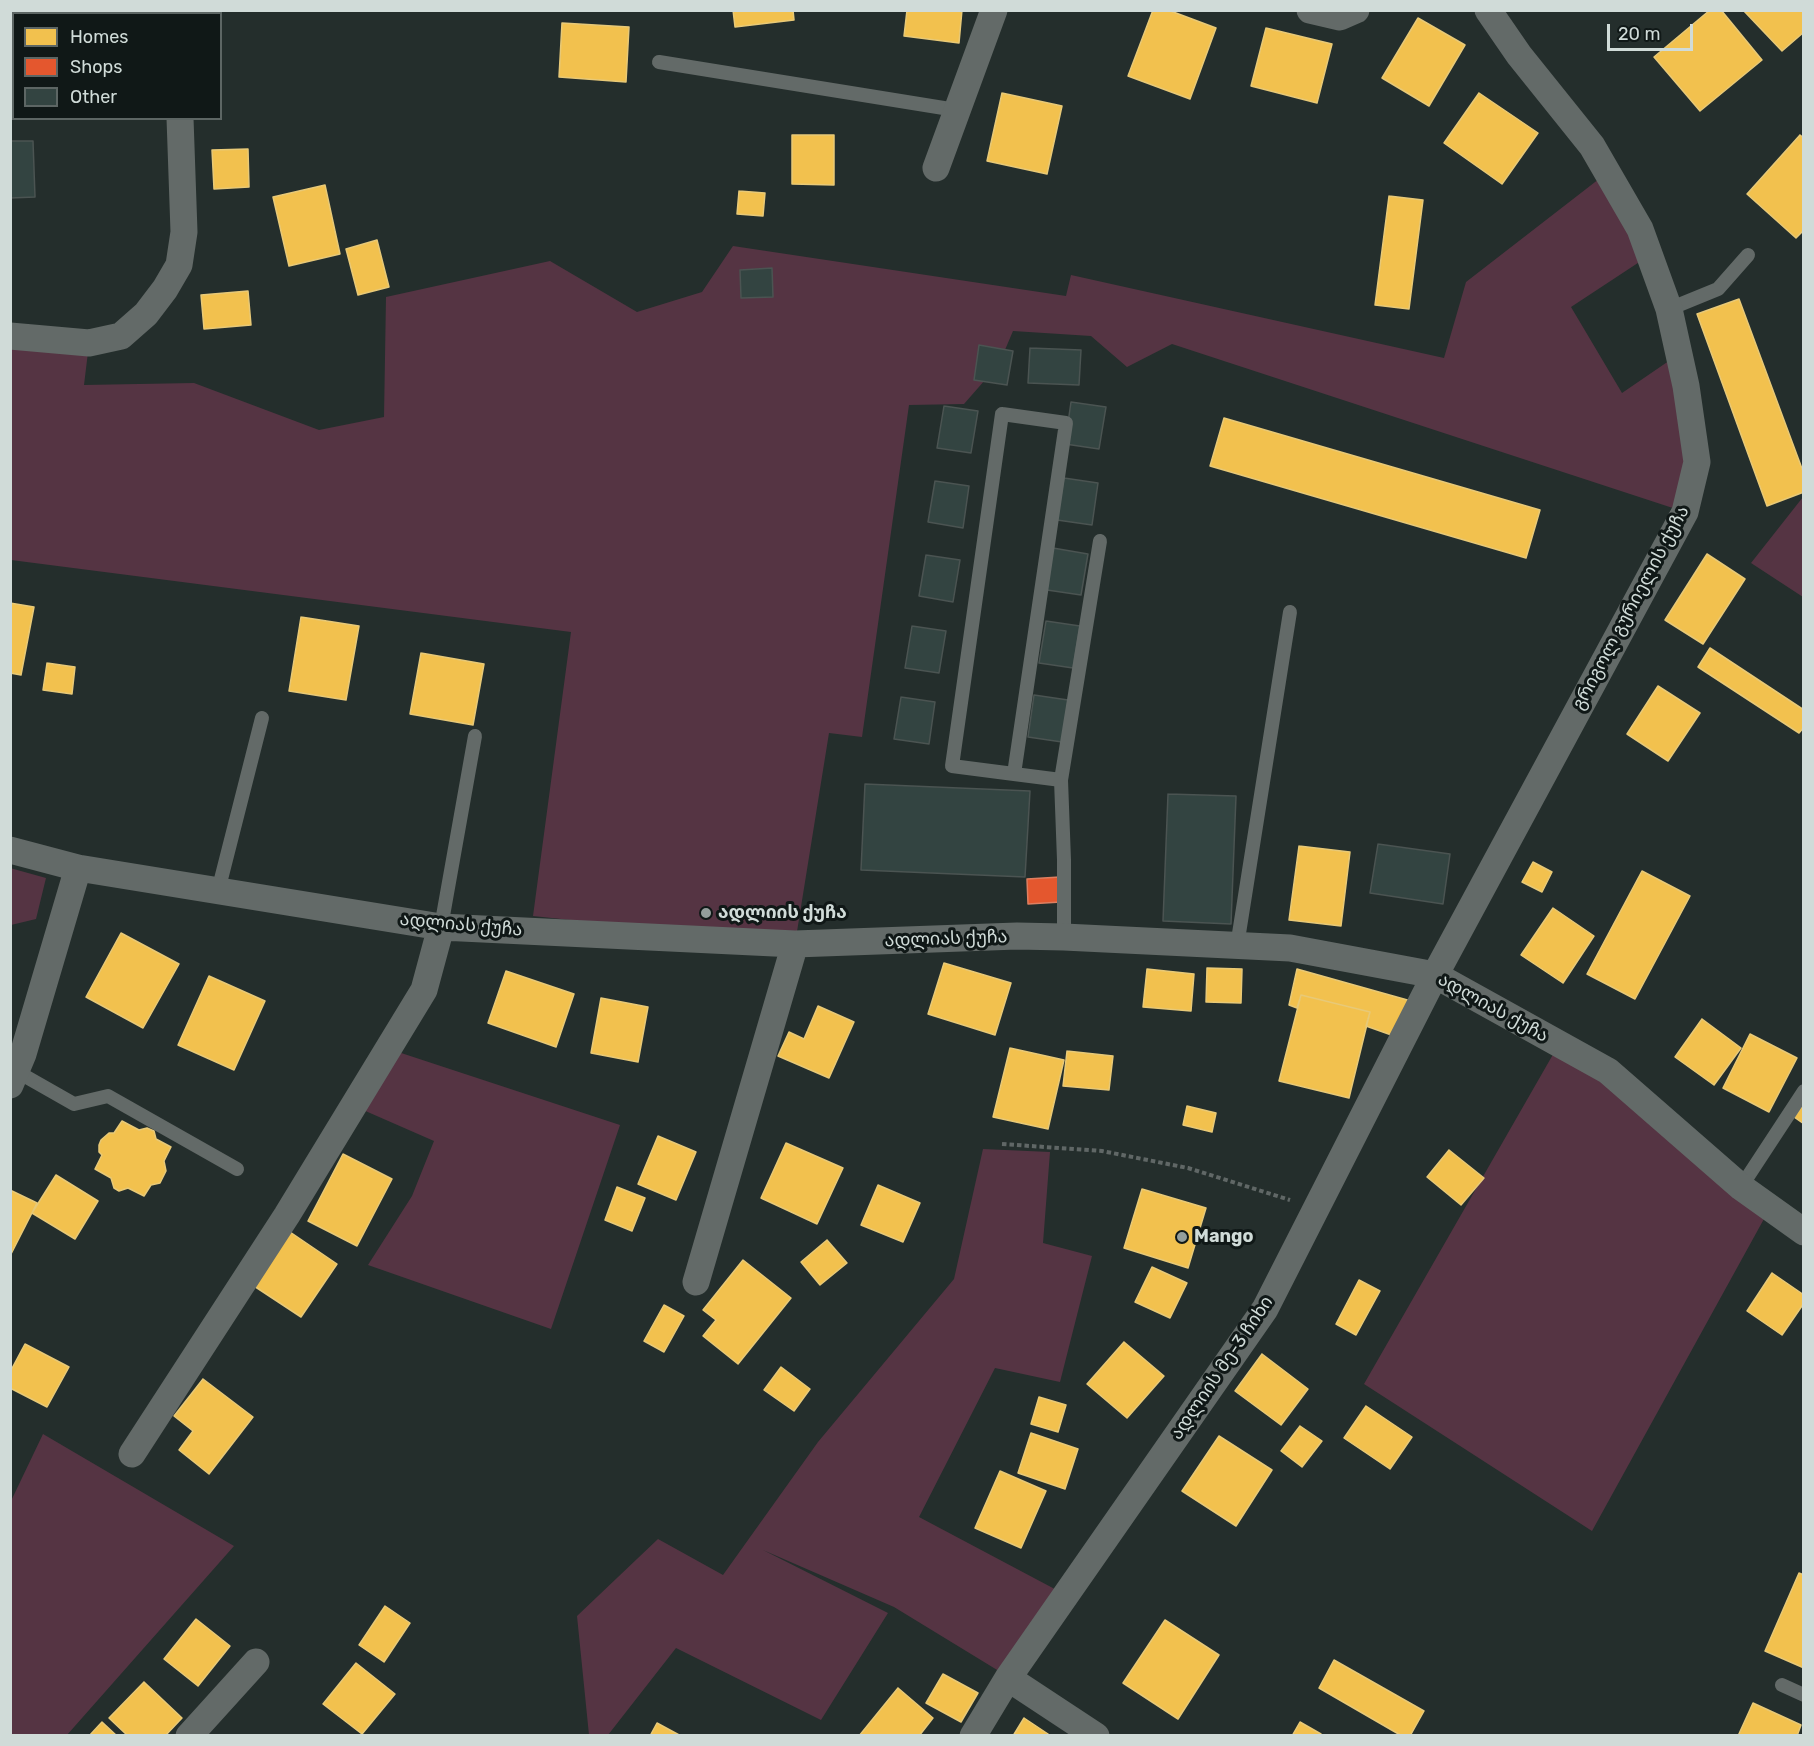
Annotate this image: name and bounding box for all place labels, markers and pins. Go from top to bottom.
place label: ადლიის ქუჩა [718,902,847,924]
marker: ადლიის ქუჩა [699,906,713,920]
place label: Mango [1194,1226,1254,1248]
marker: Mango [1175,1230,1189,1244]

